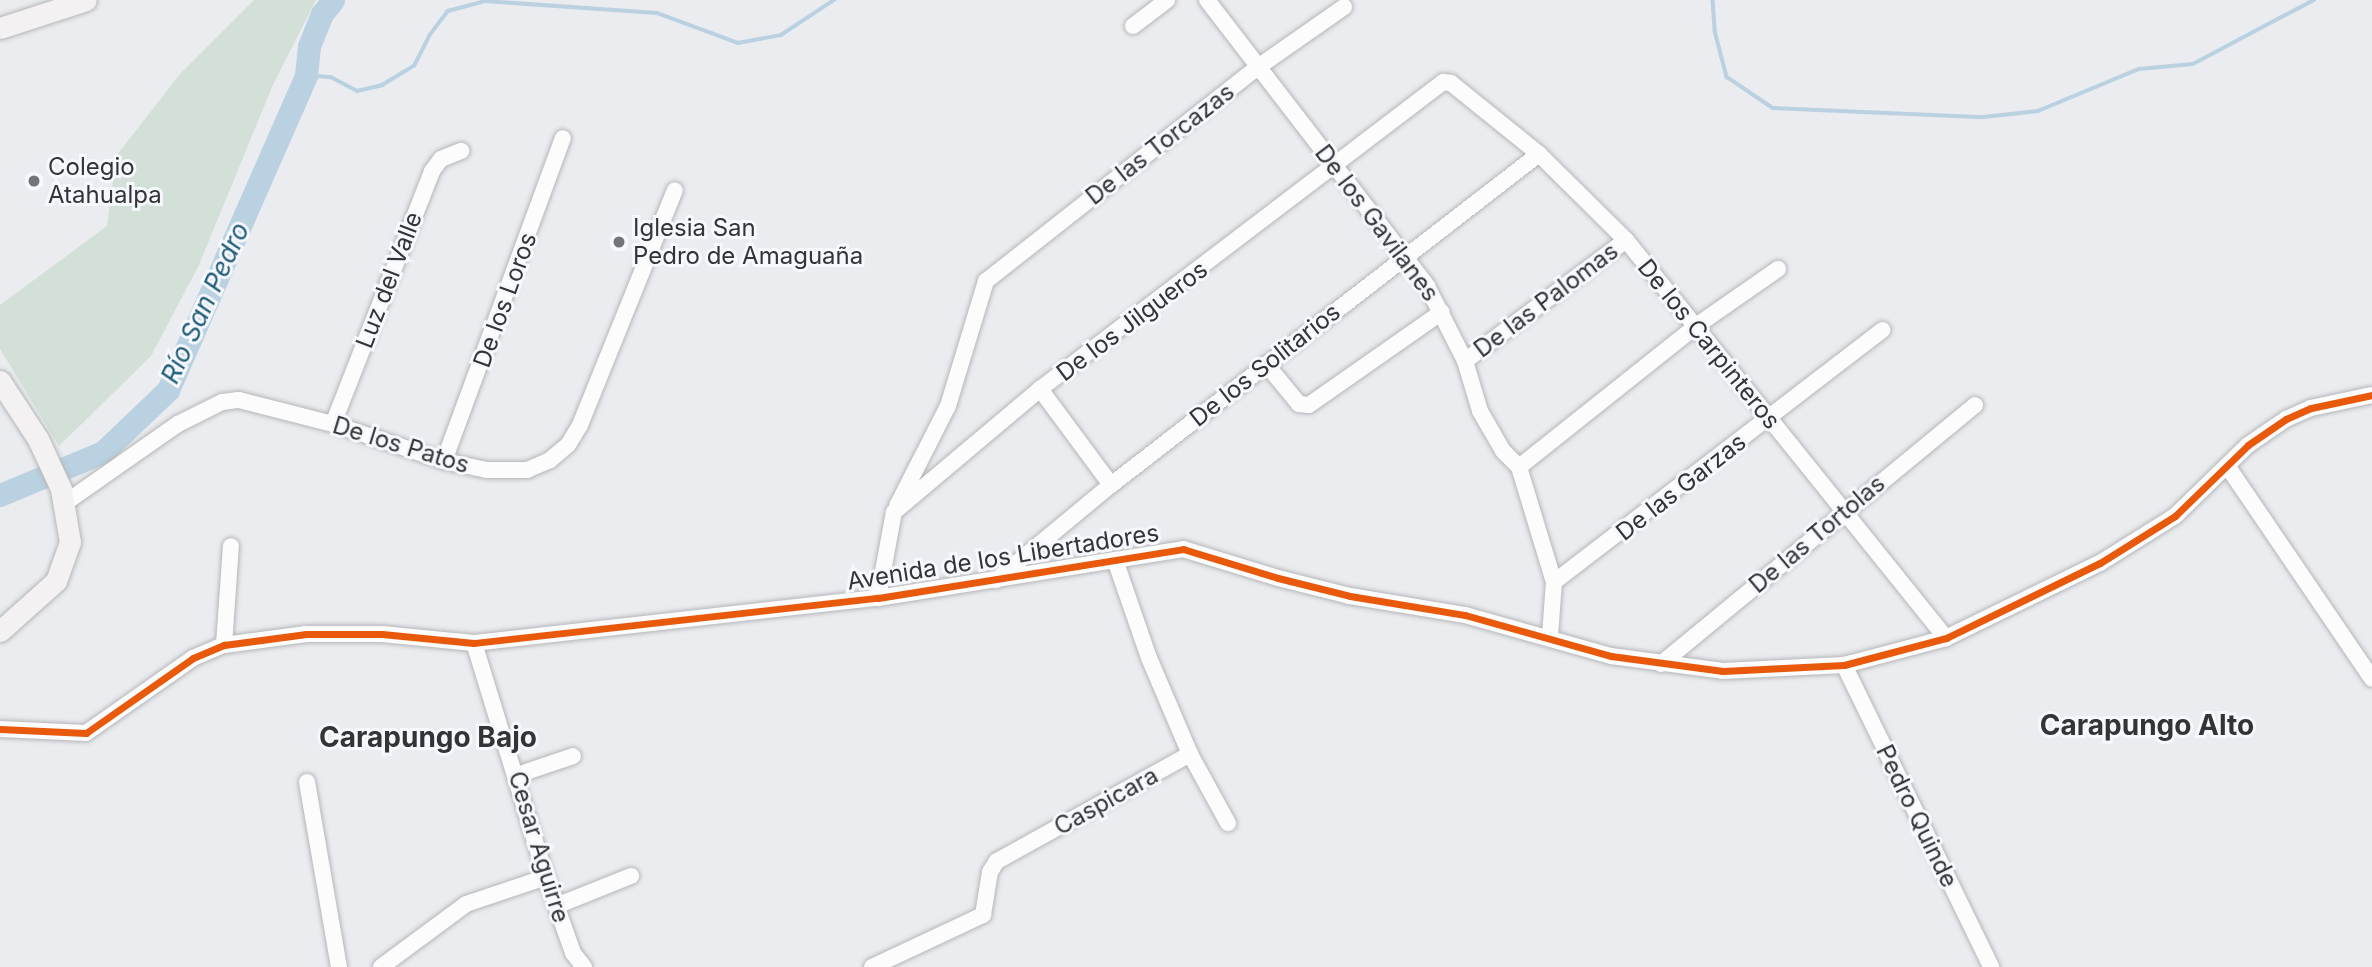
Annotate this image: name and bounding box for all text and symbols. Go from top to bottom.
street label: De las Torcazas [1080,77,1240,211]
street label: De los Gavilanes [1309,139,1445,307]
place label: Colegio Atahualpa [48,153,162,209]
marker: Colegio Atahualpa [26,173,42,189]
street label: Luz del Valle [350,208,428,352]
place label: Iglesia San Pedro de Amaguaña [633,214,863,270]
water label: Río San Pedro [154,218,256,388]
street label: De los Loros [467,229,543,371]
marker: Iglesia San Pedro de Amaguaña [611,234,627,250]
street label: De las Palomas [1468,236,1624,364]
street label: De los Carpinteros [1632,253,1786,435]
street label: De los Jilgueros [1051,255,1213,387]
street label: De los Solitarios [1184,297,1346,433]
street label: De los Patos [329,411,473,479]
street label: De las Garzas [1610,427,1752,547]
street label: De las Tortolas [1743,469,1891,599]
street label: Avenida de los Libertadores [845,518,1161,596]
district label: Carapungo Alto [2040,708,2254,742]
district label: Carapungo Bajo [319,720,537,754]
street label: Pedro Quinde [1870,740,1964,892]
street label: Caspicara [1049,761,1163,841]
street label: Cesar Aguirre [502,768,576,926]

